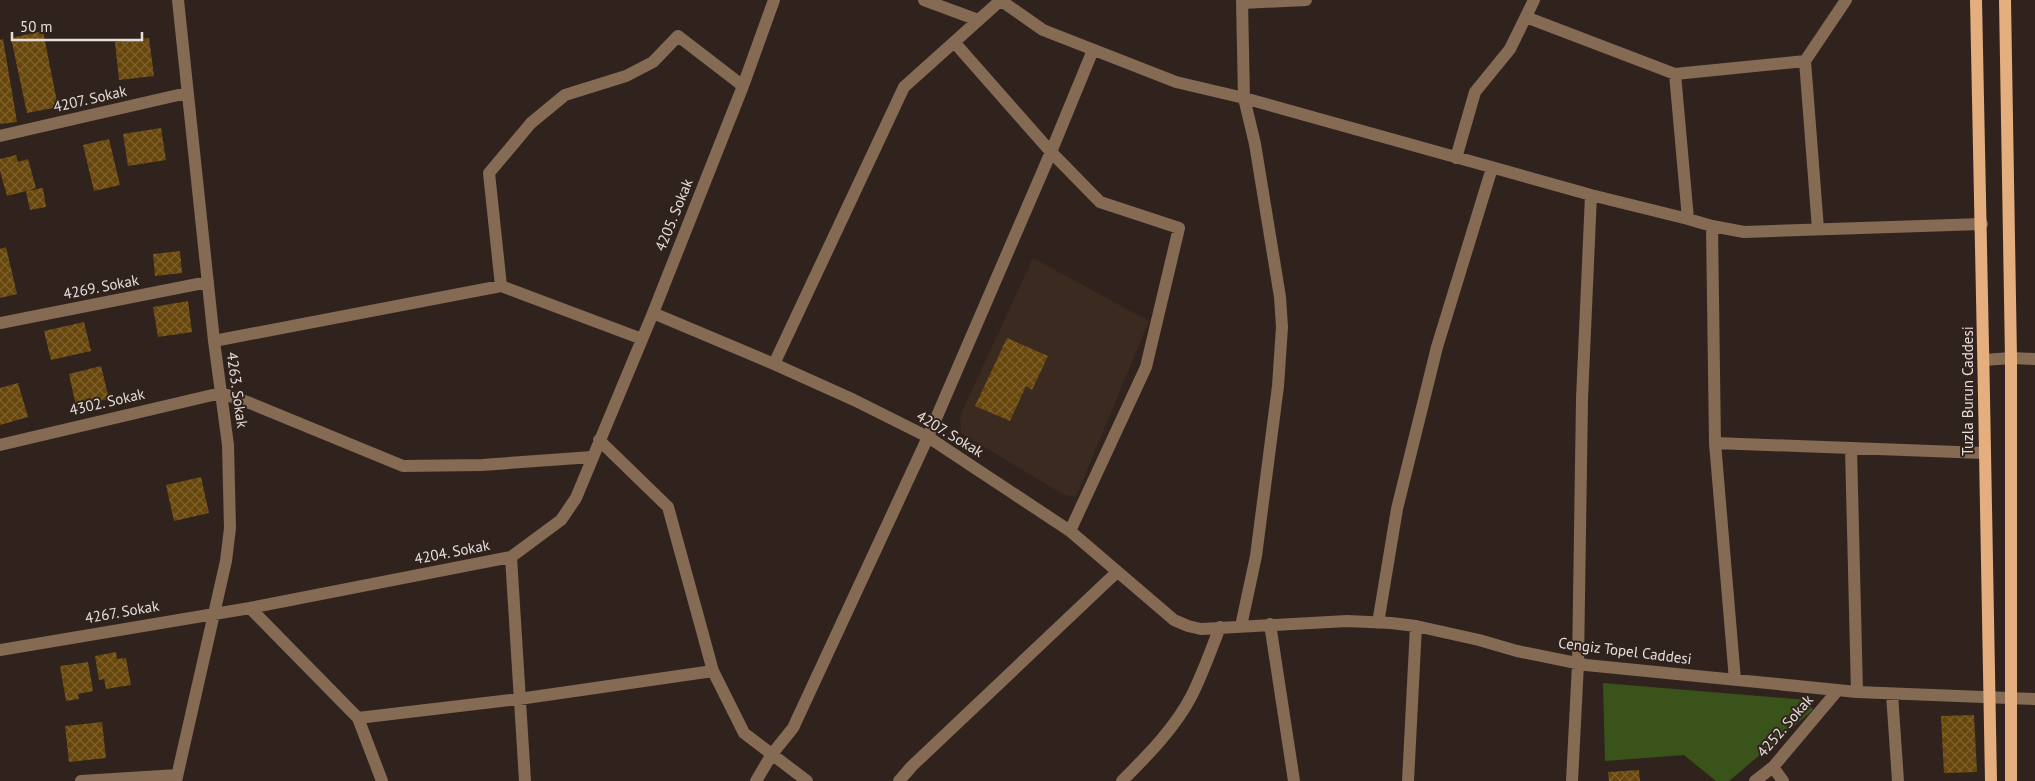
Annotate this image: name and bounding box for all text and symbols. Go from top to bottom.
scale bar [12,10,142,42]
text: 50 m [20,17,53,36]
street label: 4207. Sokak [51,81,129,116]
street label: 4205. Sokak [650,175,697,254]
street label: 4269. Sokak [62,270,141,303]
street label: Tuzla Burun Caddesi [1958,326,1977,456]
street label: 4263. Sokak [223,351,252,430]
street label: 4302. Sokak [67,383,147,419]
street label: 4207. Sokak [913,406,988,461]
street label: 4204. Sokak [413,535,492,568]
street label: 4267. Sokak [83,596,161,627]
street label: Cengiz Topel Caddesi [1557,633,1693,668]
street label: 4252. Sokak [1752,690,1817,761]

